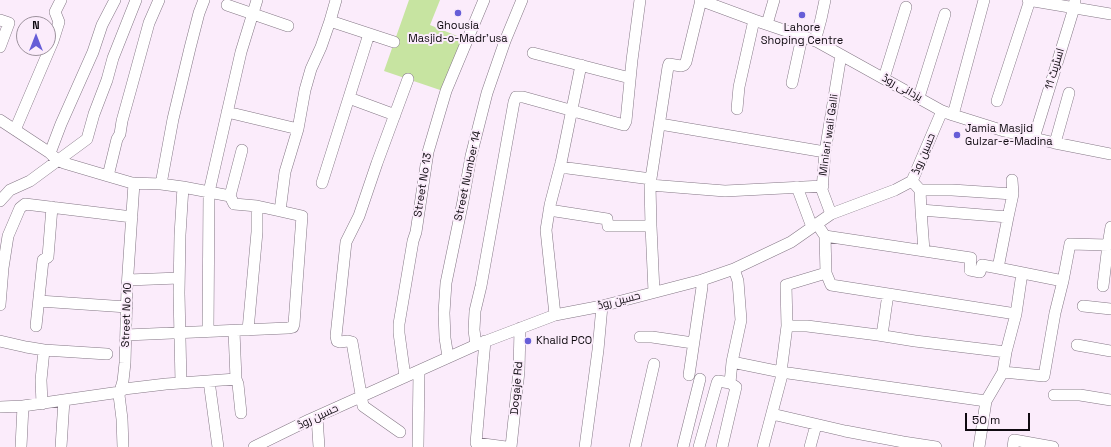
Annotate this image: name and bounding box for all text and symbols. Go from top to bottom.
marker: Ghousia Masjid-o-Madr'usa [453,8,463,18]
marker: Lahore Shoping Centre [797,10,807,20]
north arrow [16,16,56,56]
text: N [32,18,40,32]
place label: Ghousia Masjid-o-Madr'usa [408,19,508,45]
place label: Lahore Shoping Centre [761,21,843,47]
street label: اسٹریٹ 11 [1042,47,1068,91]
street label: یزدانی روڈ [879,72,925,104]
street label: Miniari wali Galli [817,93,841,177]
place label: Jamia Masjid Gulzar-e-Madina [965,122,1053,148]
street label: Street Number 14 [452,130,484,222]
marker: Jamia Masjid Gulzar-e-Madina [952,130,962,140]
street label: حسین روڈ [909,131,939,177]
street label: Street No 13 [411,152,435,218]
street label: Street No 10 [119,282,135,348]
street label: حسین روڈ [596,289,642,313]
place label: Khalid PCO [536,334,592,348]
marker: Khalid PCO [523,336,533,346]
street label: Dogaje Rd [508,361,526,415]
street label: حسین روڈ [295,402,341,432]
scale bar [967,405,1032,431]
text: 50 m [972,412,1000,428]

